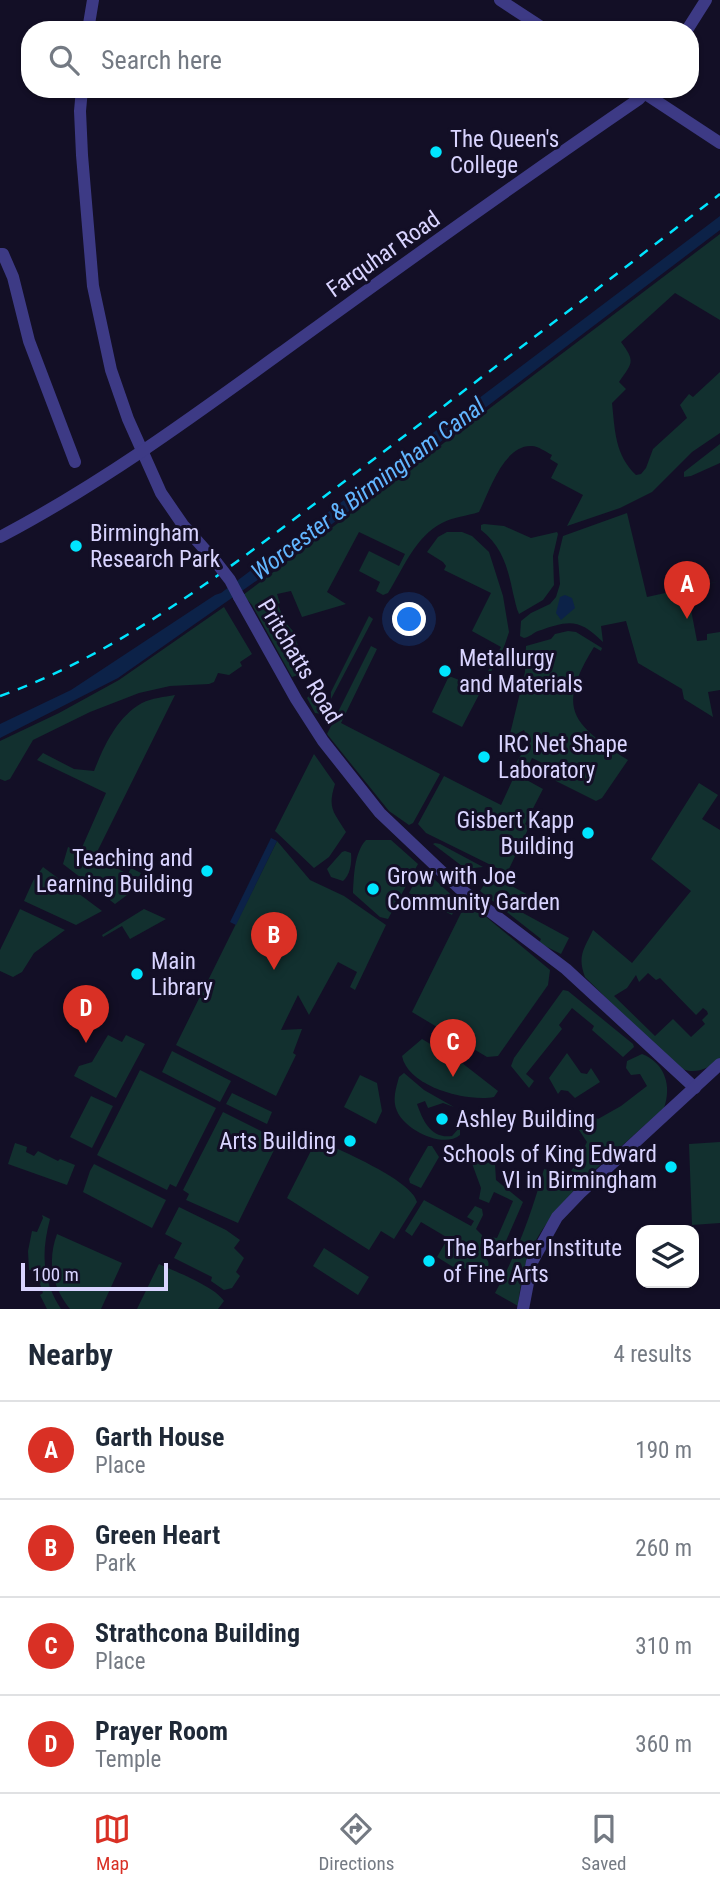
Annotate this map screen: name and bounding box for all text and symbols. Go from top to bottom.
search box [21,21,699,98]
icon: search [45,41,83,79]
text: Search here [101,45,222,75]
place label: The Queen's College [450,126,559,179]
marker: The Queen's College [428,144,444,160]
street label: Farquhar Road [322,206,445,303]
water label: Worcester & Birmingham Canal [246,392,491,586]
place label: Birmingham Research Park [90,520,221,573]
marker: Birmingham Research Park [68,538,84,554]
pin: A [664,561,710,619]
street label: Pritchatts Road [252,594,347,728]
your location [392,602,426,636]
place label: Metallurgy and Materials [459,645,583,698]
marker: Metallurgy and Materials [437,663,453,679]
place label: IRC Net Shape Laboratory [498,731,628,784]
marker: IRC Net Shape Laboratory [476,749,492,765]
place label: Gisbert Kapp Building [457,807,574,860]
marker: Gisbert Kapp Building [580,825,596,841]
place label: Teaching and Learning Building [36,845,193,898]
marker: Teaching and Learning Building [199,863,215,879]
place label: Grow with Joe Community Garden [387,863,560,916]
marker: Grow with Joe Community Garden [365,881,381,897]
pin: B [251,912,297,970]
place label: Main Library [151,948,213,1001]
marker: Main Library [129,966,145,982]
pin: D [63,985,109,1043]
pin: C [430,1019,476,1077]
place label: Ashley Building [456,1106,595,1133]
marker: Ashley Building [434,1111,450,1127]
place label: Arts Building [219,1128,336,1155]
marker: Arts Building [342,1133,358,1149]
place label: Schools of King Edward VI in Birmingham [443,1141,657,1194]
marker: Schools of King Edward VI in Birmingham [663,1159,679,1175]
map controls [636,1225,699,1288]
button: layers [636,1225,699,1288]
place label: The Barber Institute of Fine Arts [443,1235,622,1288]
marker: The Barber Institute of Fine Arts [421,1253,437,1269]
scale bar [21,1260,168,1292]
text: 100 m [32,1263,79,1286]
text: Nearby [28,1337,113,1372]
text: 4 results [614,1341,692,1368]
text: Garth House [95,1422,224,1452]
text: A [44,1437,58,1464]
text: 190 m [635,1437,692,1464]
text: Place [95,1452,145,1479]
text: Green Heart [95,1520,220,1550]
text: B [45,1535,57,1562]
text: 260 m [635,1535,692,1562]
text: Park [95,1550,136,1577]
text: Strathcona Building [95,1618,300,1648]
text: C [44,1633,58,1660]
text: 310 m [635,1633,692,1660]
text: Place [95,1648,145,1675]
text: Prayer Room [95,1716,228,1746]
text: D [45,1731,58,1758]
text: 360 m [635,1731,692,1758]
text: Temple [95,1746,161,1773]
tab: Map [93,1810,131,1875]
tab: Directions [318,1810,394,1875]
tab: Saved [581,1810,627,1875]

